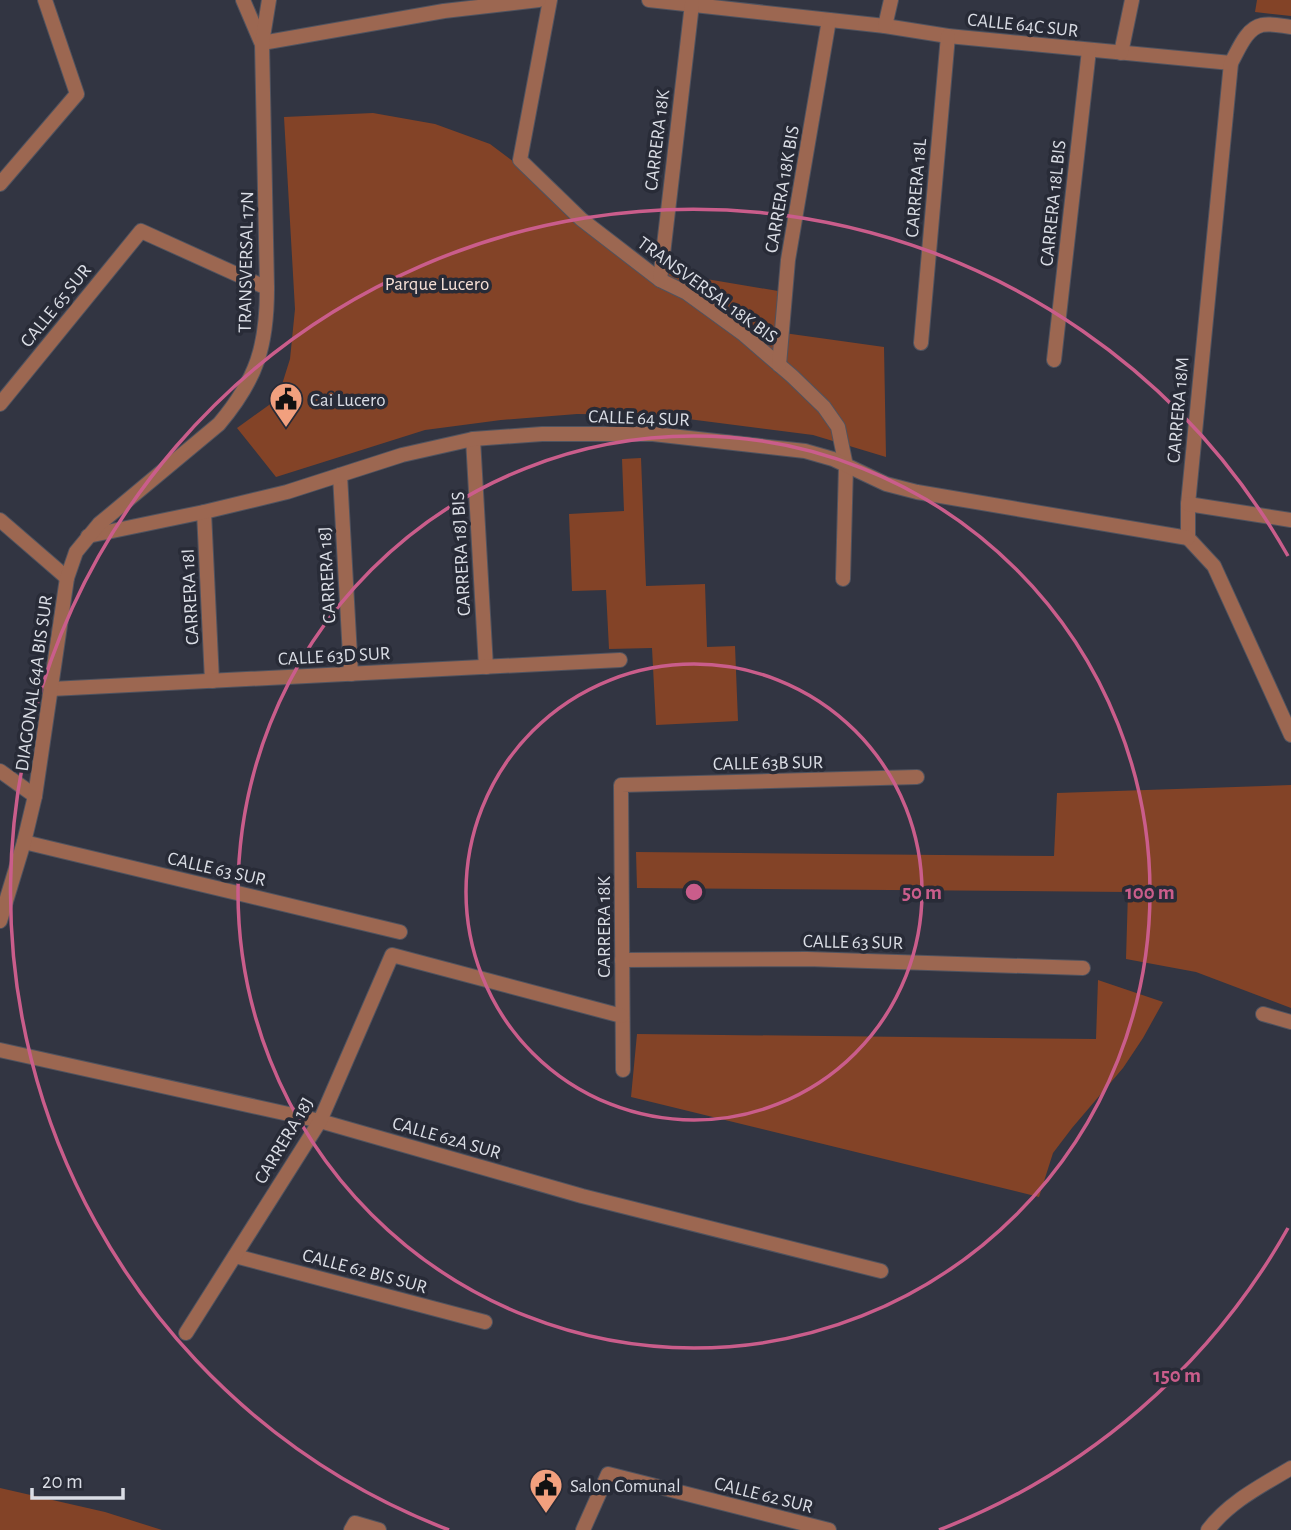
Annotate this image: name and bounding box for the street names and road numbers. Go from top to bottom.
street label: CALLE 64C SUR [966,10,1079,41]
street label: CARRERA 18K [642,88,673,192]
street label: CARRERA 18K BIS [762,124,803,254]
street label: CARRERA 18L [903,138,930,238]
street label: CARRERA 18L BIS [1037,139,1070,267]
street label: TRANSVERSAL 17N [236,191,257,333]
street label: TRANSVERSAL 18K BIS [634,233,780,347]
street label: CALLE 65 SUR [17,261,95,351]
street label: CARRERA 18M [1164,356,1193,464]
street label: CALLE 64 SUR [588,407,690,430]
street label: CARRERA 18J BIS [449,491,474,617]
street label: CARRERA 18J [315,526,340,624]
street label: CARRERA 18I [178,548,203,646]
street label: DIAGONAL 64A BIS SUR [13,594,56,772]
street label: CALLE 63D SUR [277,644,391,669]
street label: CALLE 63B SUR [713,753,823,774]
street label: CALLE 63 SUR [166,849,268,890]
street label: CARRERA 18K [595,876,614,978]
street label: CALLE 63 SUR [803,932,903,953]
street label: CARRERA 18J [251,1094,317,1187]
street label: CALLE 62A SUR [390,1114,503,1163]
street label: CALLE 62 BIS SUR [300,1246,429,1297]
street label: CALLE 62 SUR [712,1474,815,1517]

